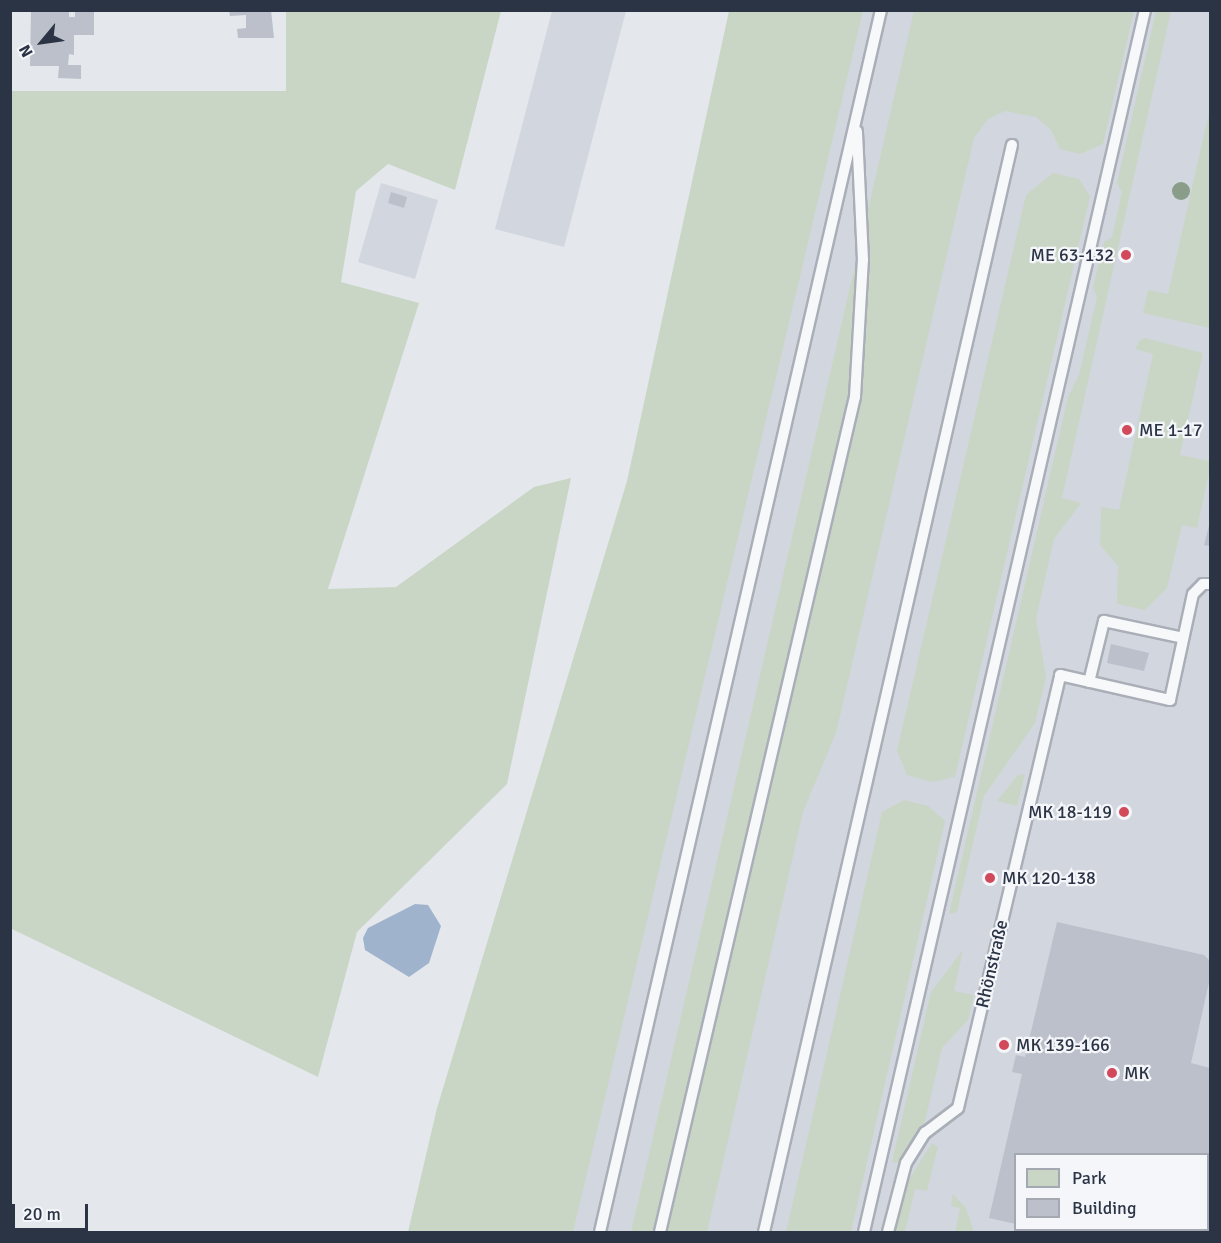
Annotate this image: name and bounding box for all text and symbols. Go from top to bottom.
north arrow [12,12,72,72]
text: N [15,41,38,60]
place label: ME 63-132 [1030,244,1114,266]
marker: ME 63-132 [1119,248,1133,262]
place label: ME 1-17 [1139,419,1202,441]
marker: ME 1-17 [1120,423,1134,437]
place label: MK 18-119 [1028,801,1112,823]
marker: MK 18-119 [1117,805,1131,819]
place label: MK 120-138 [1002,867,1096,889]
marker: MK 120-138 [983,871,997,885]
street label: Rhönstraße [971,918,1013,1010]
place label: MK 139-166 [1016,1034,1110,1056]
marker: MK 139-166 [997,1038,1011,1052]
place label: MK [1124,1062,1149,1084]
marker: MK [1105,1066,1119,1080]
legend [1014,1153,1209,1231]
text: Park [1072,1167,1107,1189]
scale bar [15,1192,92,1230]
text: Building [1072,1197,1136,1219]
text: 20 m [23,1203,61,1225]

